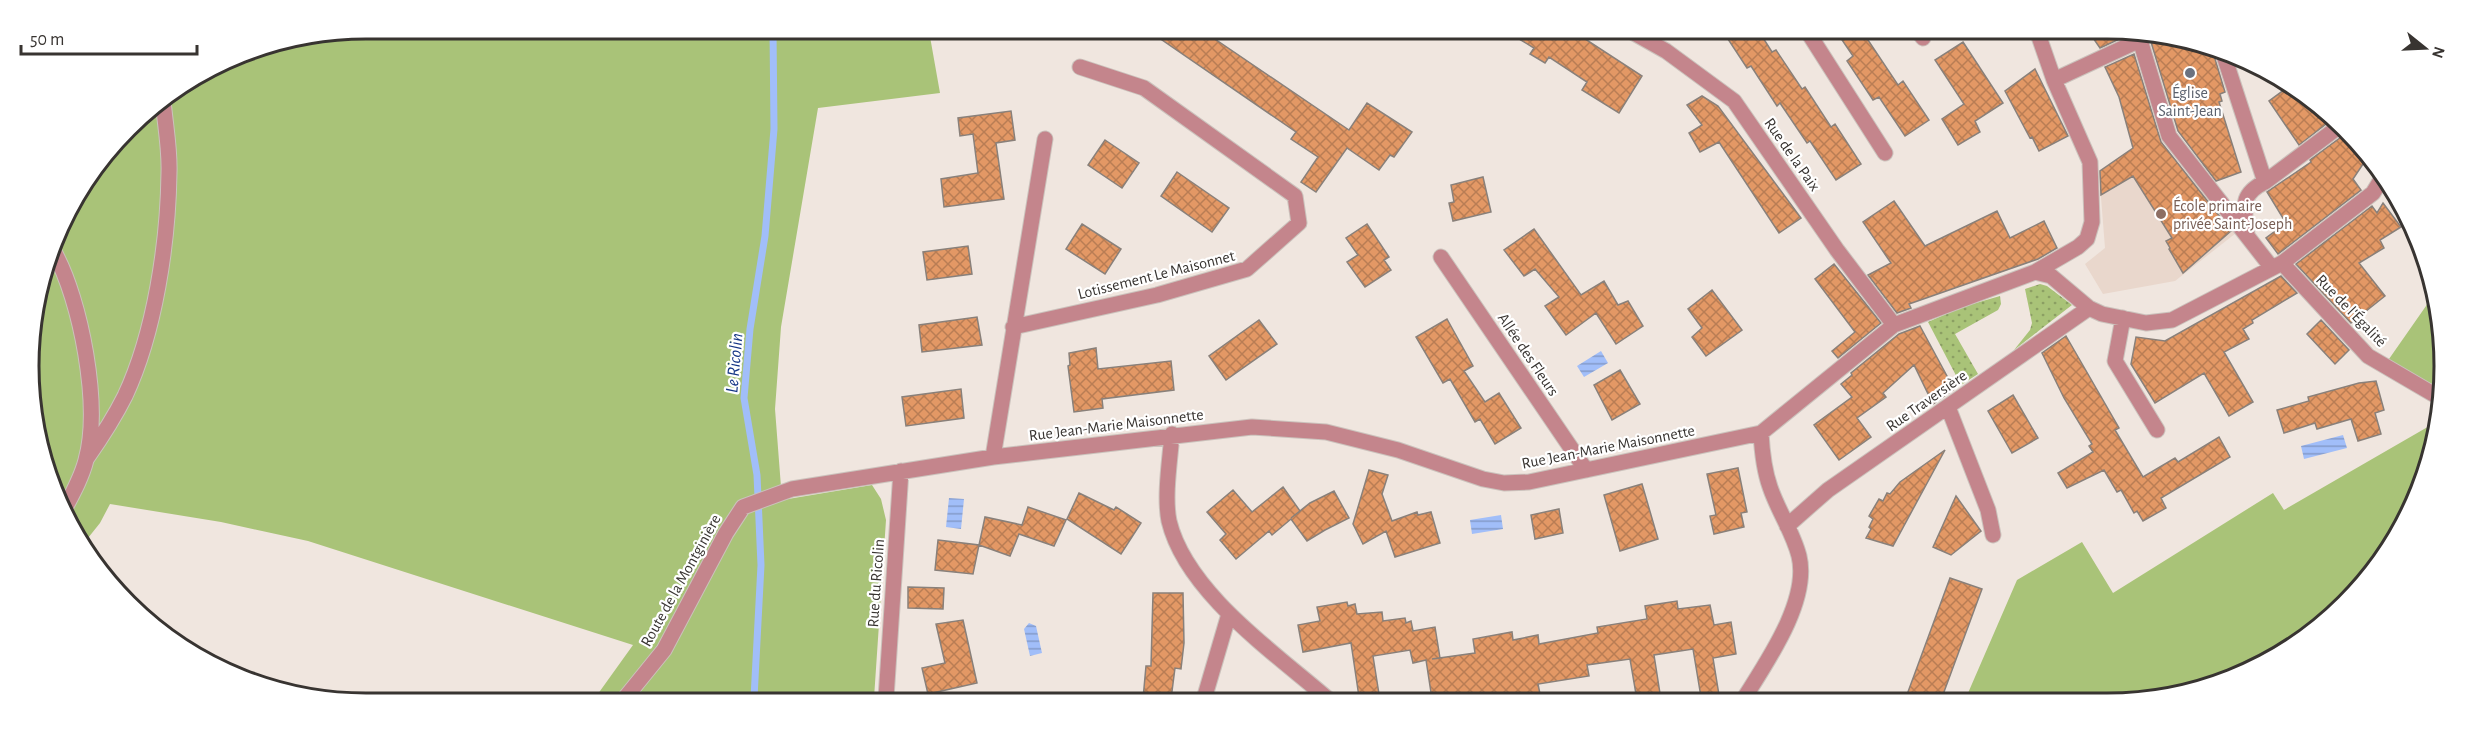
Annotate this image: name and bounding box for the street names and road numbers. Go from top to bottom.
street label: Rue de la Paix [1761,115,1823,194]
street label: Lotissement Le Maisonnet [1076,248,1236,302]
street label: Rue de l'Égalité [2313,270,2391,350]
street label: Allée des Fleurs [1495,310,1562,399]
street label: Rue Traversière [1883,367,1970,434]
street label: Rue Jean-Marie Maisonnette [1028,406,1204,444]
street label: Rue Jean-Marie Maisonnette [1520,422,1696,472]
street label: Route de la Montginière [638,512,724,649]
street label: Rue du Ricolin [865,538,887,628]

